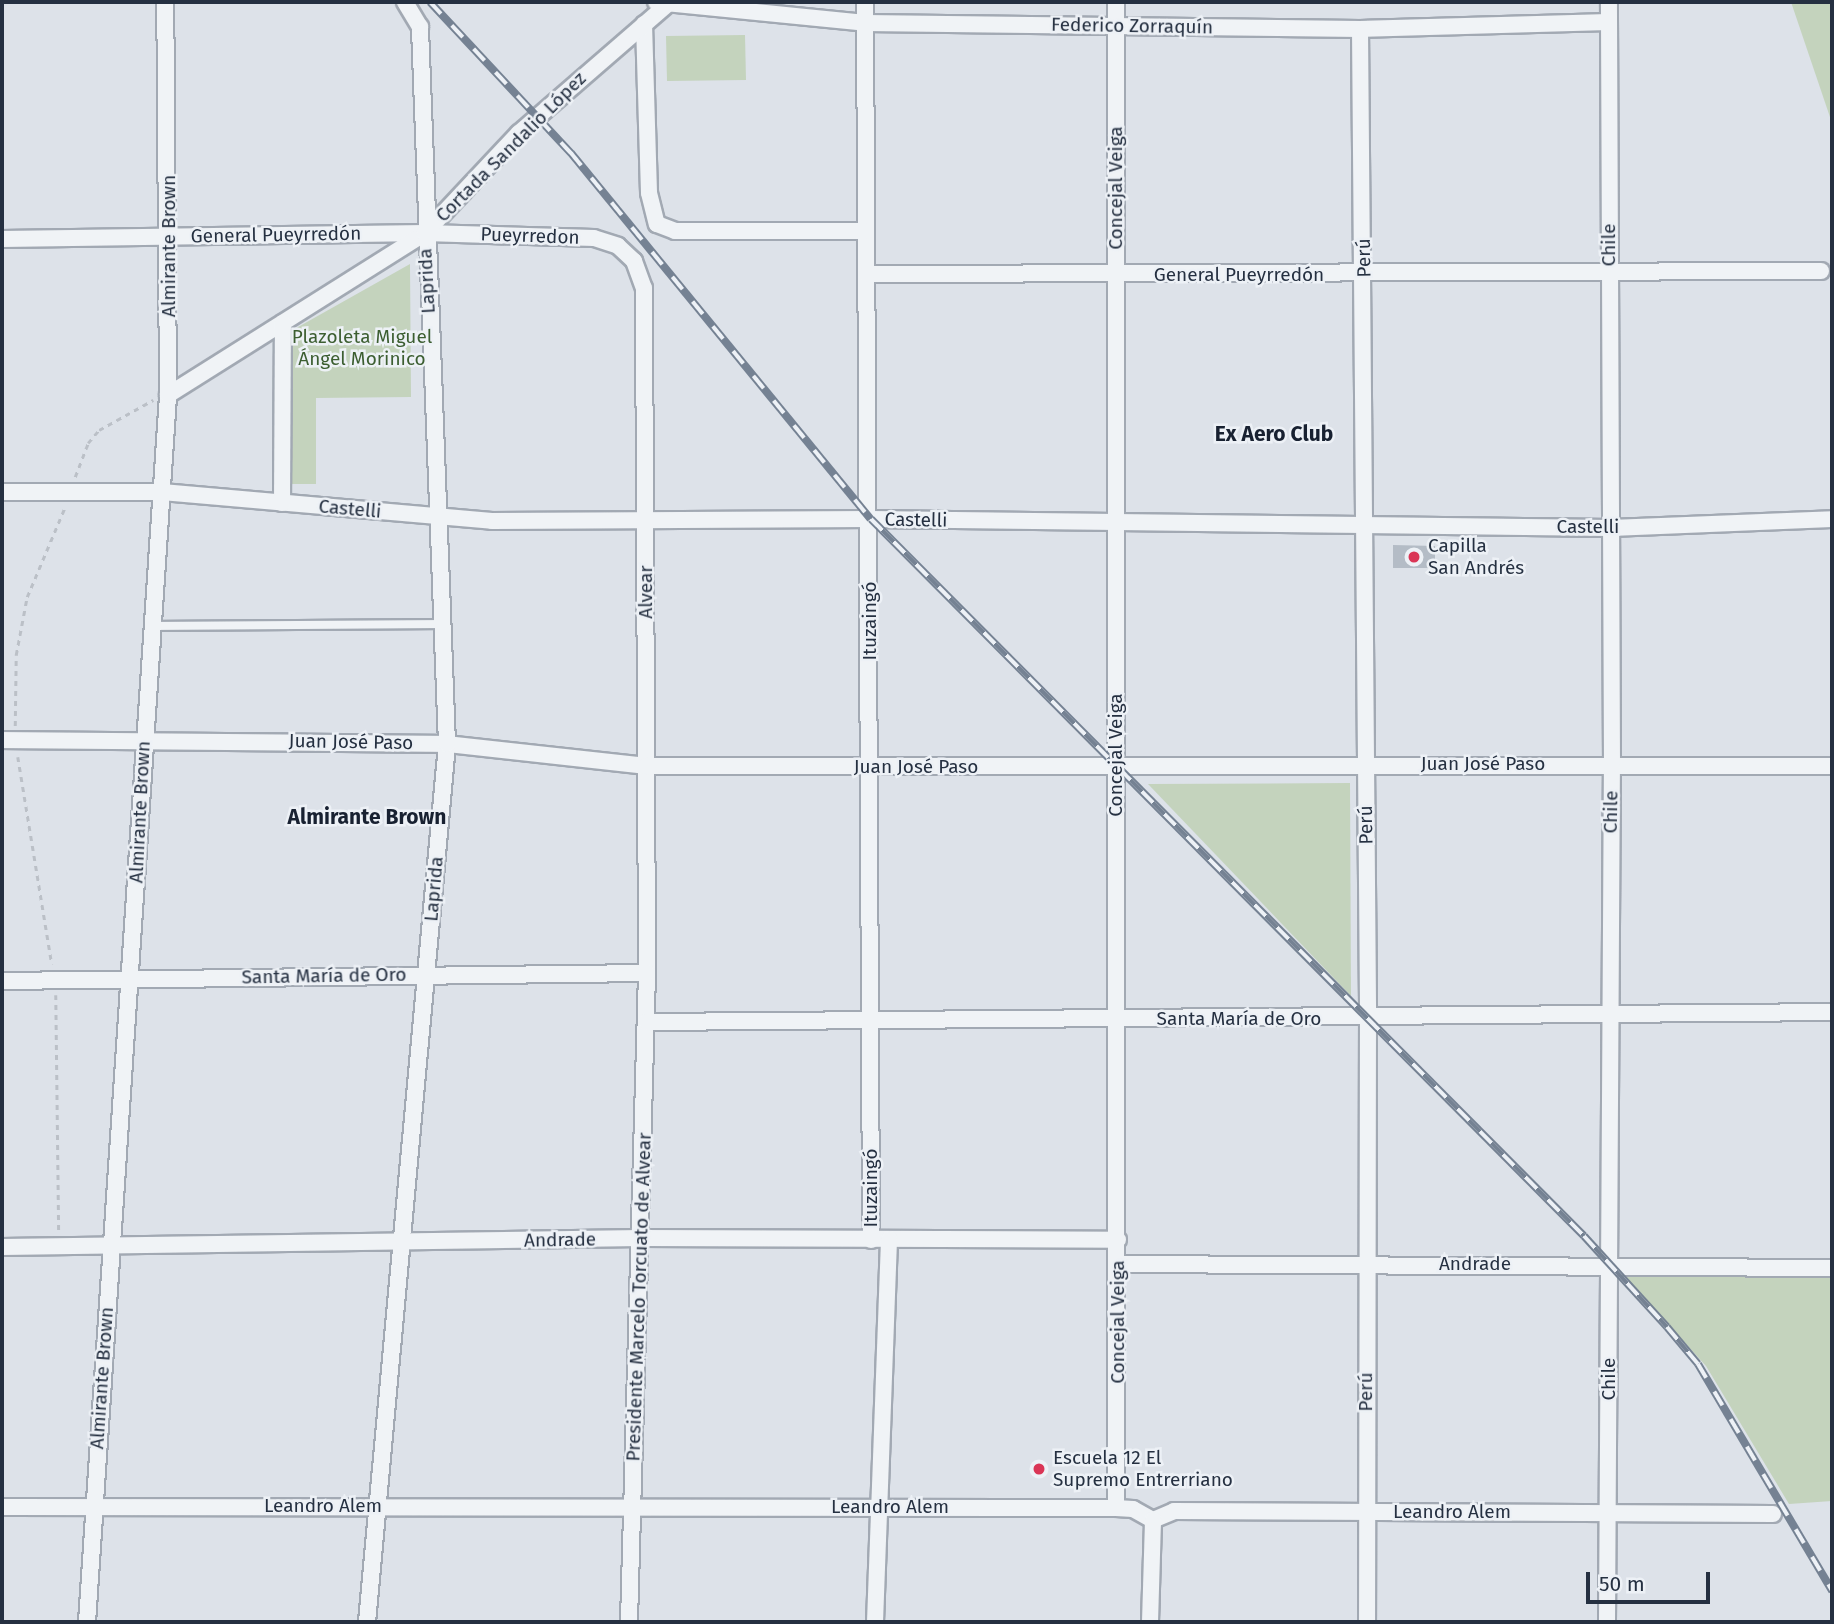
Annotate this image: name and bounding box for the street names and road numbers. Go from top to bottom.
street label: Federico Zorraquín [1051,13,1213,39]
street label: Cortada Sandalio López [431,67,591,227]
street label: Concejal Veiga [1105,126,1127,250]
street label: Almirante Brown [158,175,180,317]
street label: General Pueyrredón [191,222,361,248]
street label: Pueyrredon [480,223,580,249]
street label: Chile [1598,224,1620,266]
street label: Perú [1352,238,1376,278]
street label: Laprida [414,248,440,314]
street label: General Pueyrredón [1154,264,1324,286]
street label: Castelli [318,495,382,523]
street label: Castelli [884,508,948,532]
street label: Castelli [1557,516,1619,538]
street label: Alvear [635,565,657,619]
street label: Ituzaingó [859,581,881,661]
street label: Concejal Veiga [1105,693,1127,817]
street label: Juan José Paso [289,730,413,754]
street label: Almirante Brown [125,740,155,884]
street label: Juan José Paso [1421,753,1545,775]
street label: Juan José Paso [854,756,978,778]
street label: Chile [1599,790,1623,834]
street label: Perú [1354,805,1378,845]
street label: Laprida [420,855,448,923]
street label: Santa María de Oro [241,963,407,989]
street label: Santa María de Oro [1157,1008,1321,1030]
street label: Presidente Marcelo Torcuato de Alvear [622,1132,656,1462]
street label: Ituzaingó [860,1148,882,1228]
street label: Andrade [524,1228,596,1252]
street label: Andrade [1439,1253,1511,1275]
street label: Concejal Veiga [1107,1260,1129,1384]
street label: Almirante Brown [86,1306,118,1450]
street label: Chile [1598,1358,1620,1400]
street label: Perú [1355,1372,1377,1412]
street label: Leandro Alem [264,1495,382,1517]
street label: Leandro Alem [831,1496,949,1518]
street label: Leandro Alem [1393,1501,1511,1523]

